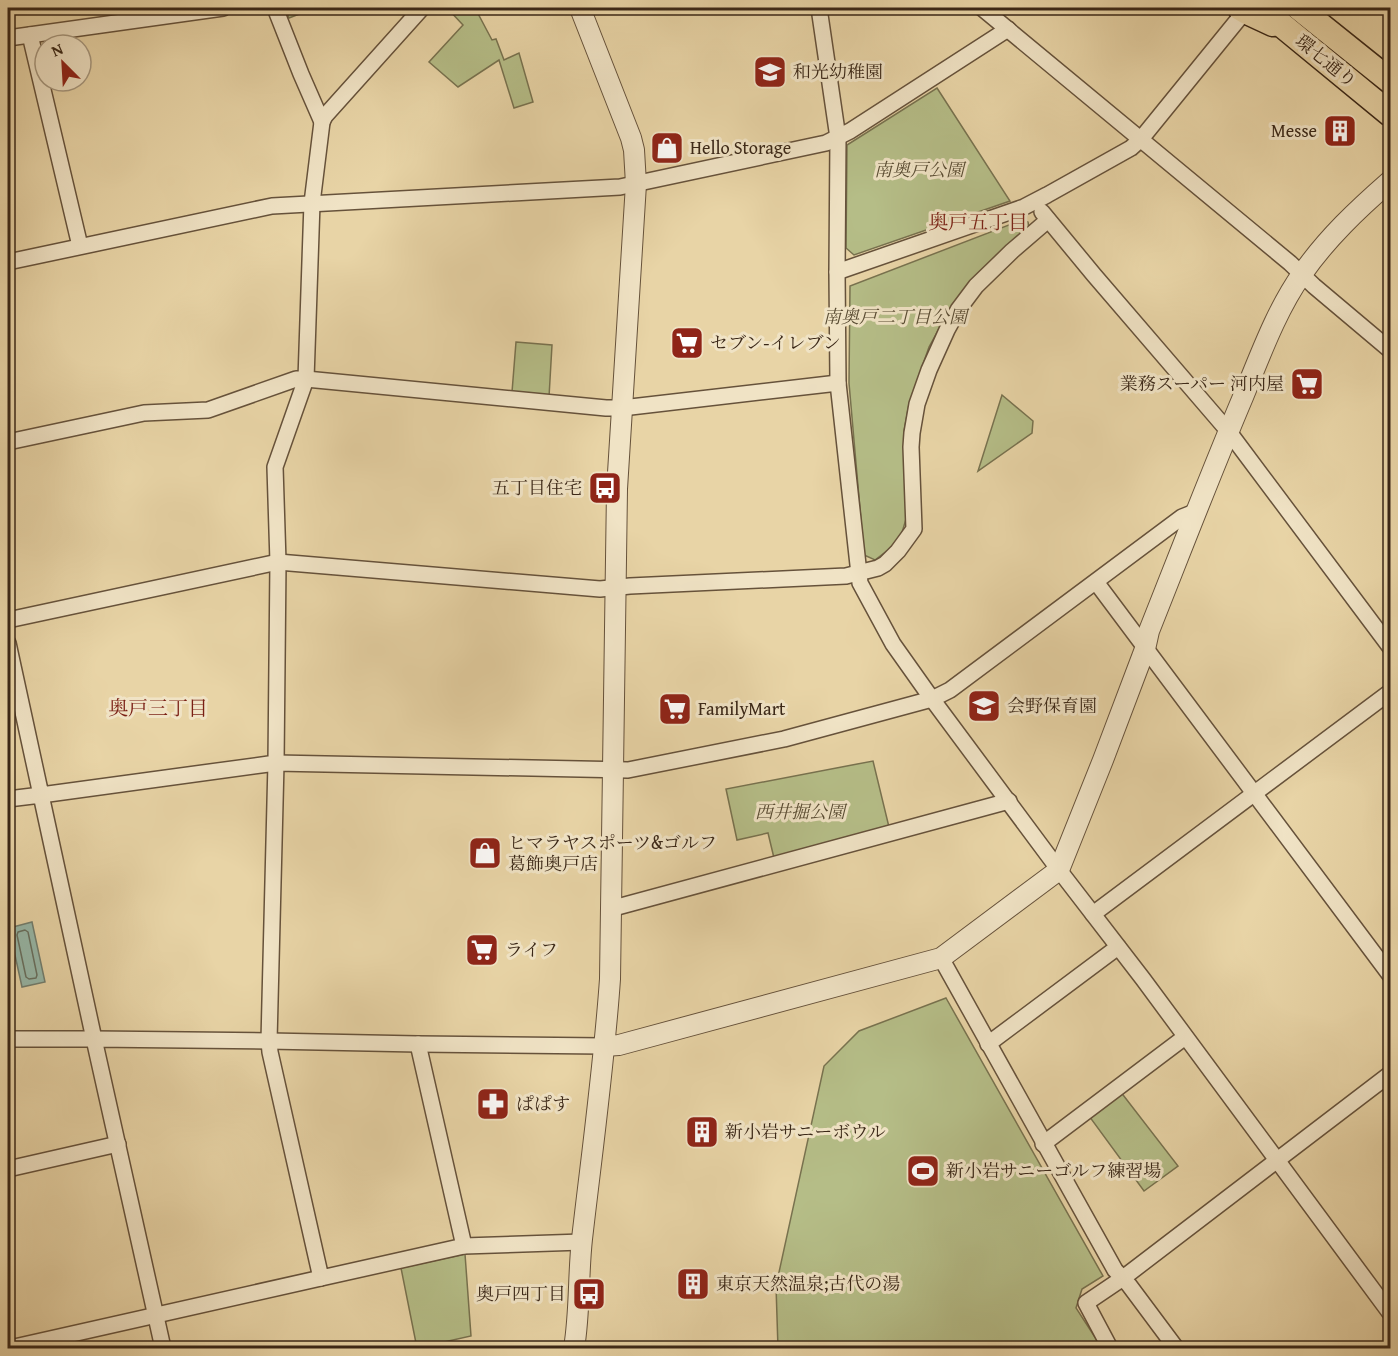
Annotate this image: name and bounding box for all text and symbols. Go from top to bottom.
street label: 環七通り [1290,27,1363,94]
north arrow [33,33,93,93]
text: N [47,36,67,62]
school or university icon: 和光幼稚園 [752,54,788,90]
place label: 和光幼稚園 [793,58,883,85]
building icon: Messe [1322,113,1358,149]
place label: Messe [1271,117,1317,144]
shop icon: Hello Storage [649,130,685,166]
place label: Hello Storage [690,134,791,161]
park label: 南奥戸公園 [874,156,967,183]
district label: 奥戸五丁目 [928,207,1028,236]
park label: 南奥戸二丁目公園 [823,303,970,330]
supermarket icon: セブン-イレブン [669,325,705,361]
place label: セブン-イレブン [710,329,841,356]
supermarket icon: 業務スーパー 河内屋 [1289,366,1325,402]
place label: 業務スーパー 河内屋 [1120,370,1284,397]
bus stop icon: 五丁目住宅 [587,470,623,506]
place label: 五丁目住宅 [492,474,582,501]
school or university icon: 会野保育園 [966,688,1002,724]
supermarket icon: FamilyMart [657,691,693,727]
place label: 会野保育園 [1007,692,1097,719]
district label: 奥戸三丁目 [108,693,208,722]
place label: FamilyMart [698,695,786,722]
park label: 西井掘公園 [755,798,848,825]
place label: ヒマラヤスポーツ&ゴルフ 葛飾奥戸店 [508,829,717,877]
shop icon: ヒマラヤスポーツ&ゴルフ 葛飾奥戸店 [467,835,503,871]
supermarket icon: ライフ [464,932,500,968]
place label: ライフ [505,936,558,963]
pharmacy icon: ぱぱす [475,1086,511,1122]
place label: ぱぱす [516,1090,570,1117]
building icon: 新小岩サニーボウル [684,1114,720,1150]
place label: 新小岩サニーボウル [725,1118,886,1145]
sports icon: 新小岩サニーゴルフ練習場 [905,1153,941,1189]
place label: 新小岩サニーゴルフ練習場 [946,1157,1161,1184]
building icon: 東京天然温泉;古代の湯 [675,1266,711,1302]
place label: 東京天然温泉;古代の湯 [716,1270,900,1297]
bus stop icon: 奥戸四丁目 [571,1276,607,1312]
place label: 奥戸四丁目 [476,1280,566,1307]

